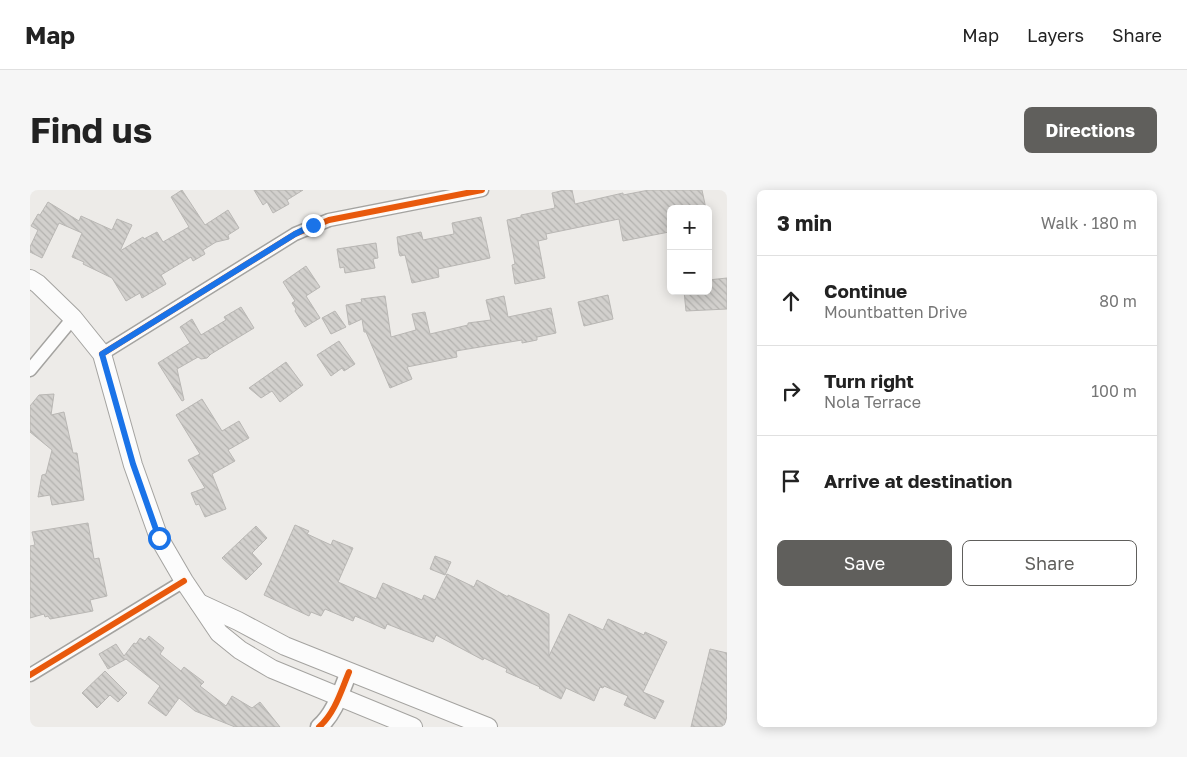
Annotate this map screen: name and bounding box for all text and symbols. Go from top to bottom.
text: Map [25,20,75,49]
text: Map [962,24,999,46]
text: Layers [1027,24,1084,46]
text: Share [1112,24,1162,46]
button: Directions [1024,107,1157,153]
text: Find us [30,109,152,151]
map controls [667,205,712,295]
button: + [667,205,712,250]
text: 3 min [777,210,832,236]
text: Walk · 180 m [1041,213,1137,233]
route end [302,214,325,237]
button: − [667,250,712,295]
text: Continue [824,279,907,302]
icon: ahead [777,287,805,315]
text: 80 m [1099,291,1137,311]
text: Mountbatten Drive [824,302,967,322]
text: Turn right [824,369,914,392]
icon: right [777,377,805,405]
text: 100 m [1091,381,1137,401]
text: Nola Terrace [824,392,921,412]
icon: arrive [777,467,805,495]
text: Arrive at destination [824,469,1012,492]
route start [148,527,171,550]
button: Save [777,540,952,586]
button: Share [962,540,1137,586]

